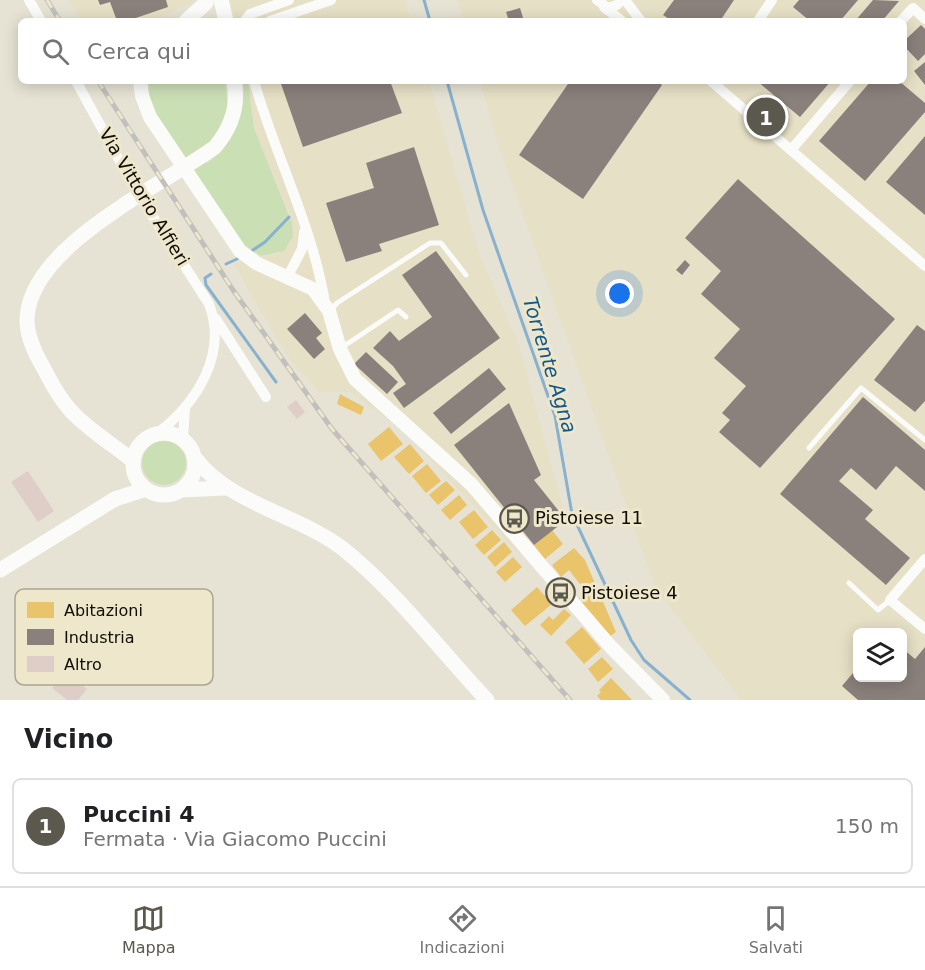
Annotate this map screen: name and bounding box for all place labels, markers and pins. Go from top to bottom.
pin: 1 [746,94,786,140]
bus stop icon: Pistoiese 11 [498,502,530,534]
place label: Pistoiese 11 [535,507,643,528]
bus stop icon: Pistoiese 4 [544,577,576,609]
place label: Pistoiese 4 [581,582,678,603]

